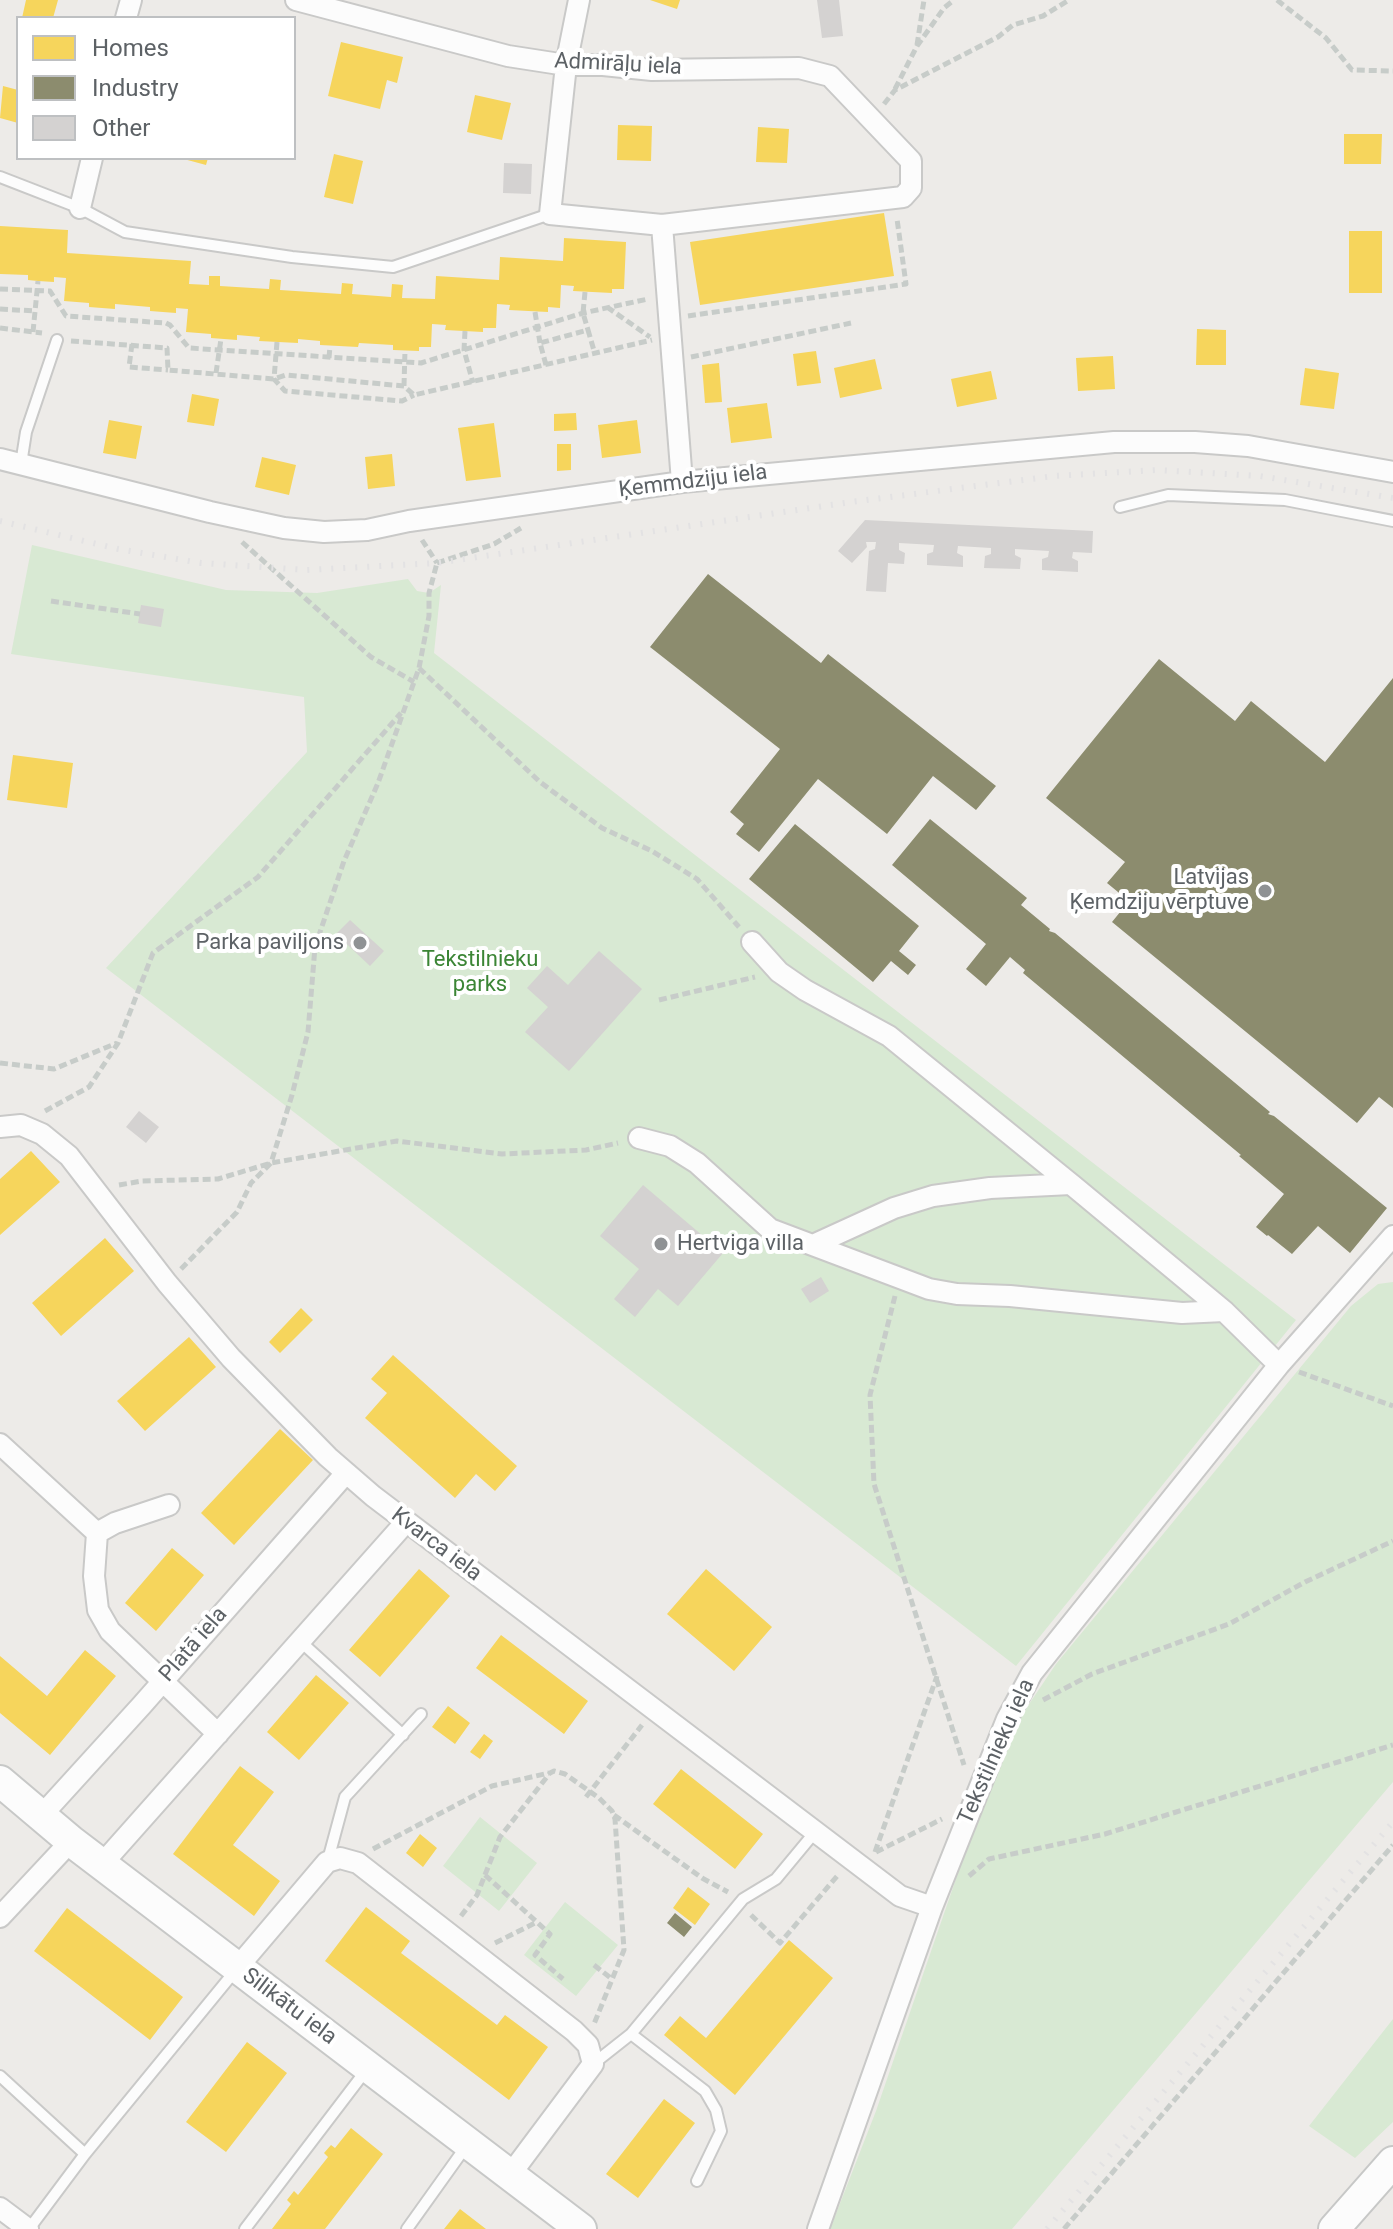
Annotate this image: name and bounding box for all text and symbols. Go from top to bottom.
legend [16,16,296,160]
text: Homes [92,34,169,62]
street label: Admirāļu iela [554,48,682,82]
text: Industry [92,74,178,102]
text: Other [92,114,150,142]
street label: Ķemmdziju iela [617,460,769,504]
place label: Latvijas Ķemdziju vērptuve [1069,865,1249,916]
marker: Latvijas Ķemdziju vērptuve [1256,882,1274,900]
place label: Parka paviljons [195,930,344,956]
marker: Parka paviljons [351,934,369,952]
park label: Tekstilnieku parks [422,947,538,998]
place label: Hertviga villa [677,1231,804,1257]
marker: Hertviga villa [652,1235,670,1253]
street label: Kvarca iela [386,1502,486,1588]
street label: Platā iela [154,1602,234,1688]
street label: Tekstilnieku iela [953,1675,1041,1829]
street label: Silikātu iela [237,1963,341,2051]

